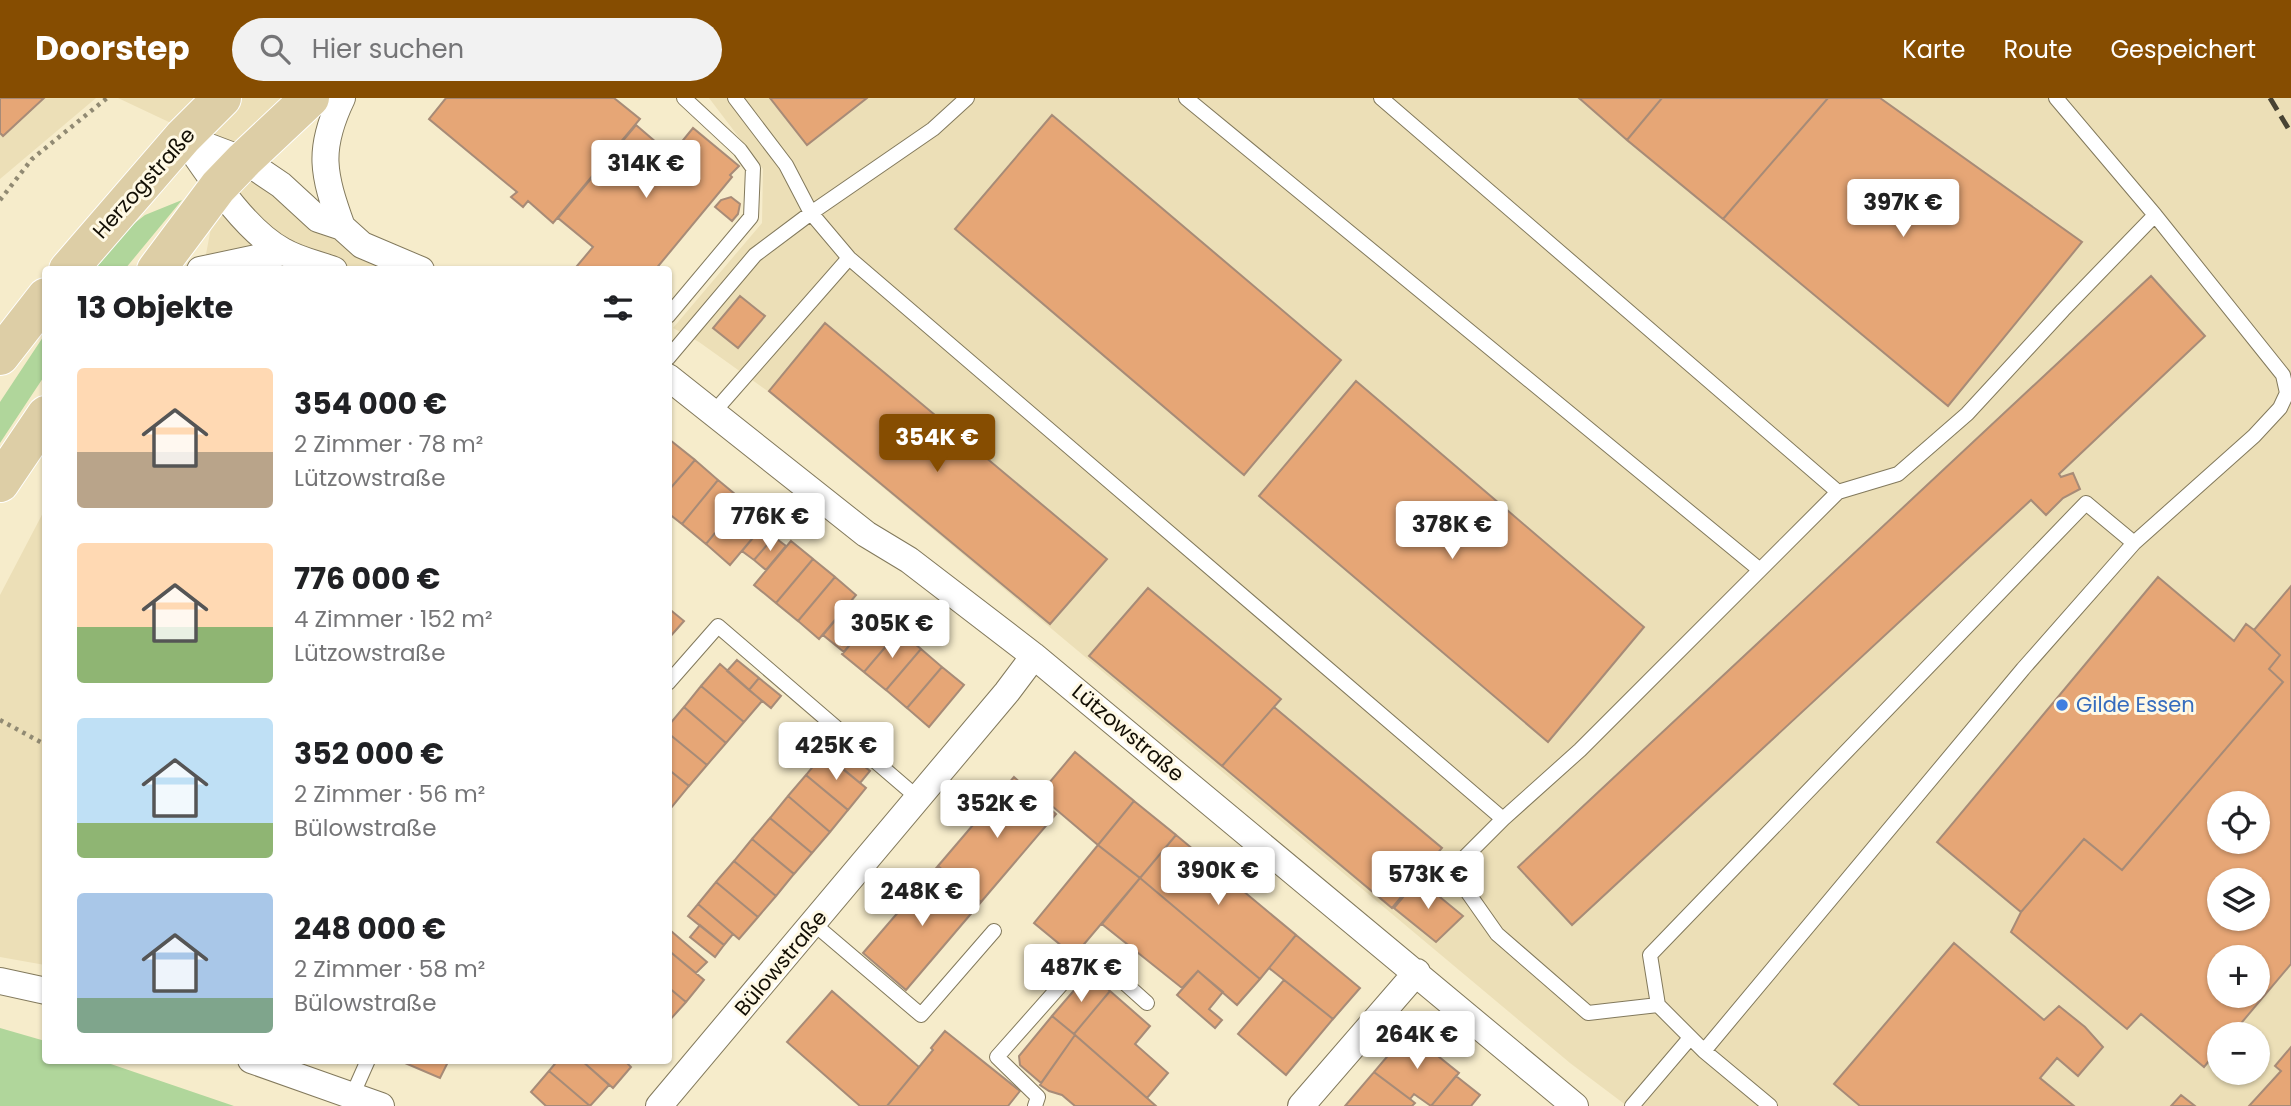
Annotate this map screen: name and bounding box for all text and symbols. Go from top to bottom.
search box [232,18,722,81]
text: Doorstep [35,25,190,72]
icon: search [256,30,294,68]
text: Hier suchen [312,31,464,67]
text: Karte [1902,33,1965,66]
text: Route [2003,33,2072,66]
text: Gespeichert [2110,33,2256,66]
street label: Herzogstraße [86,121,201,245]
pin: 314K € [589,140,703,200]
text: 314K € [607,147,685,179]
pin: 397K € [1846,180,1960,239]
text: 397K € [1863,186,1943,218]
text: 13 Objekte [77,286,233,329]
icon: filters [599,289,637,327]
text: 354 000 € [294,382,447,425]
icon: home [133,396,217,480]
pin: 354K € [880,414,994,474]
text: 354K € [895,421,979,453]
text: 2 Zimmer · 78 m² [294,428,483,460]
text: Lützowstraße [294,462,446,494]
pin: 776K € [713,494,827,553]
text: 776K € [731,500,809,532]
pin: 378K € [1395,502,1509,561]
text: 378K € [1412,508,1492,540]
text: 776 000 € [294,557,441,600]
icon: home [133,571,217,655]
pin: 305K € [835,601,949,660]
text: 4 Zimmer · 152 m² [294,603,493,635]
text: 305K € [850,607,934,639]
text: Lützowstraße [294,637,446,669]
street label: Lützowstraße [1066,677,1191,788]
place label: Gilde Essen [2076,690,2195,719]
marker: Gilde Essen [2054,697,2070,713]
pin: 425K € [779,722,893,782]
text: 425K € [795,729,877,761]
text: 352 000 € [294,732,444,775]
icon: home [133,746,217,830]
text: 2 Zimmer · 56 m² [294,778,485,810]
pin: 352K € [940,780,1054,840]
text: 352K € [956,787,1038,819]
map controls [2207,791,2270,1085]
button: locate [2207,791,2270,854]
text: Bülowstraße [294,812,437,844]
pin: 390K € [1161,848,1275,907]
pin: 573K € [1371,852,1485,911]
text: 390K € [1177,854,1259,886]
text: 573K € [1388,858,1468,890]
pin: 248K € [865,868,979,928]
button: layers [2207,868,2270,931]
text: 248K € [881,875,963,907]
street label: Bülowstraße [728,904,834,1022]
text: 248 000 € [294,907,446,950]
icon: home [133,921,217,1005]
pin: 487K € [1024,944,1138,1004]
button: + [2207,945,2270,1008]
text: 487K € [1040,951,1122,983]
text: 2 Zimmer · 58 m² [294,953,485,985]
text: Bülowstraße [294,987,437,1019]
pin: 264K € [1360,1012,1474,1071]
text: 264K € [1376,1018,1458,1050]
button: − [2207,1022,2270,1085]

